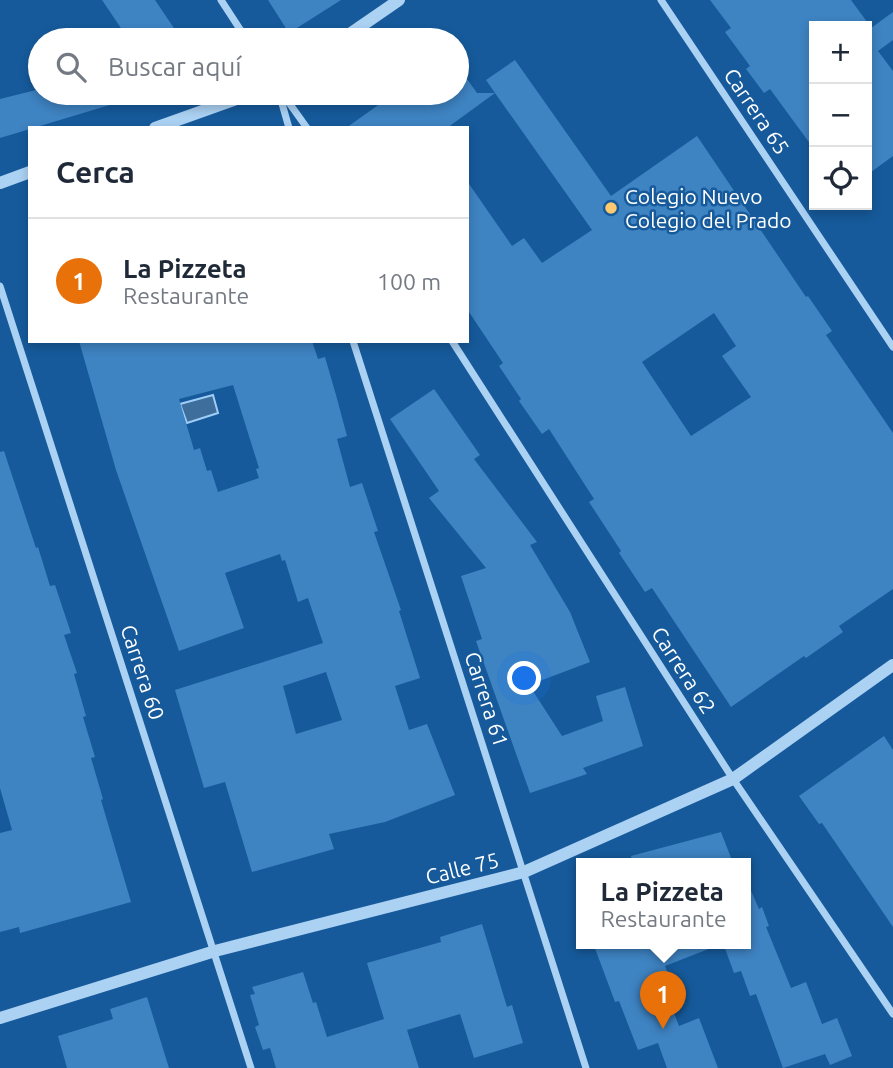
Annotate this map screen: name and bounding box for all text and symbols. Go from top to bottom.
map controls [809,21,872,210]
button: + [809,21,872,84]
search box [28,28,469,105]
icon: search [52,48,90,86]
text: Buscar aquí [108,52,242,81]
street label: Carrera 65 [720,63,794,159]
button: − [809,84,872,147]
button: locate [809,147,872,210]
text: Cerca [56,155,135,189]
place label: Colegio Nuevo Colegio del Prado [625,184,792,232]
marker: Colegio Nuevo Colegio del Prado [603,200,619,216]
text: La Pizzeta [123,254,247,283]
text: 1 [73,269,85,294]
text: 100 m [377,269,441,294]
text: Restaurante [123,283,249,308]
street label: Carrera 60 [116,621,170,723]
street label: Carrera 62 [647,622,721,718]
street label: Carrera 61 [460,648,514,750]
your location [507,661,541,695]
street label: Calle 75 [423,847,501,889]
popup [576,858,751,949]
text: La Pizzeta [600,877,724,906]
text: Restaurante [600,906,727,931]
pin: 1 [640,971,686,1029]

